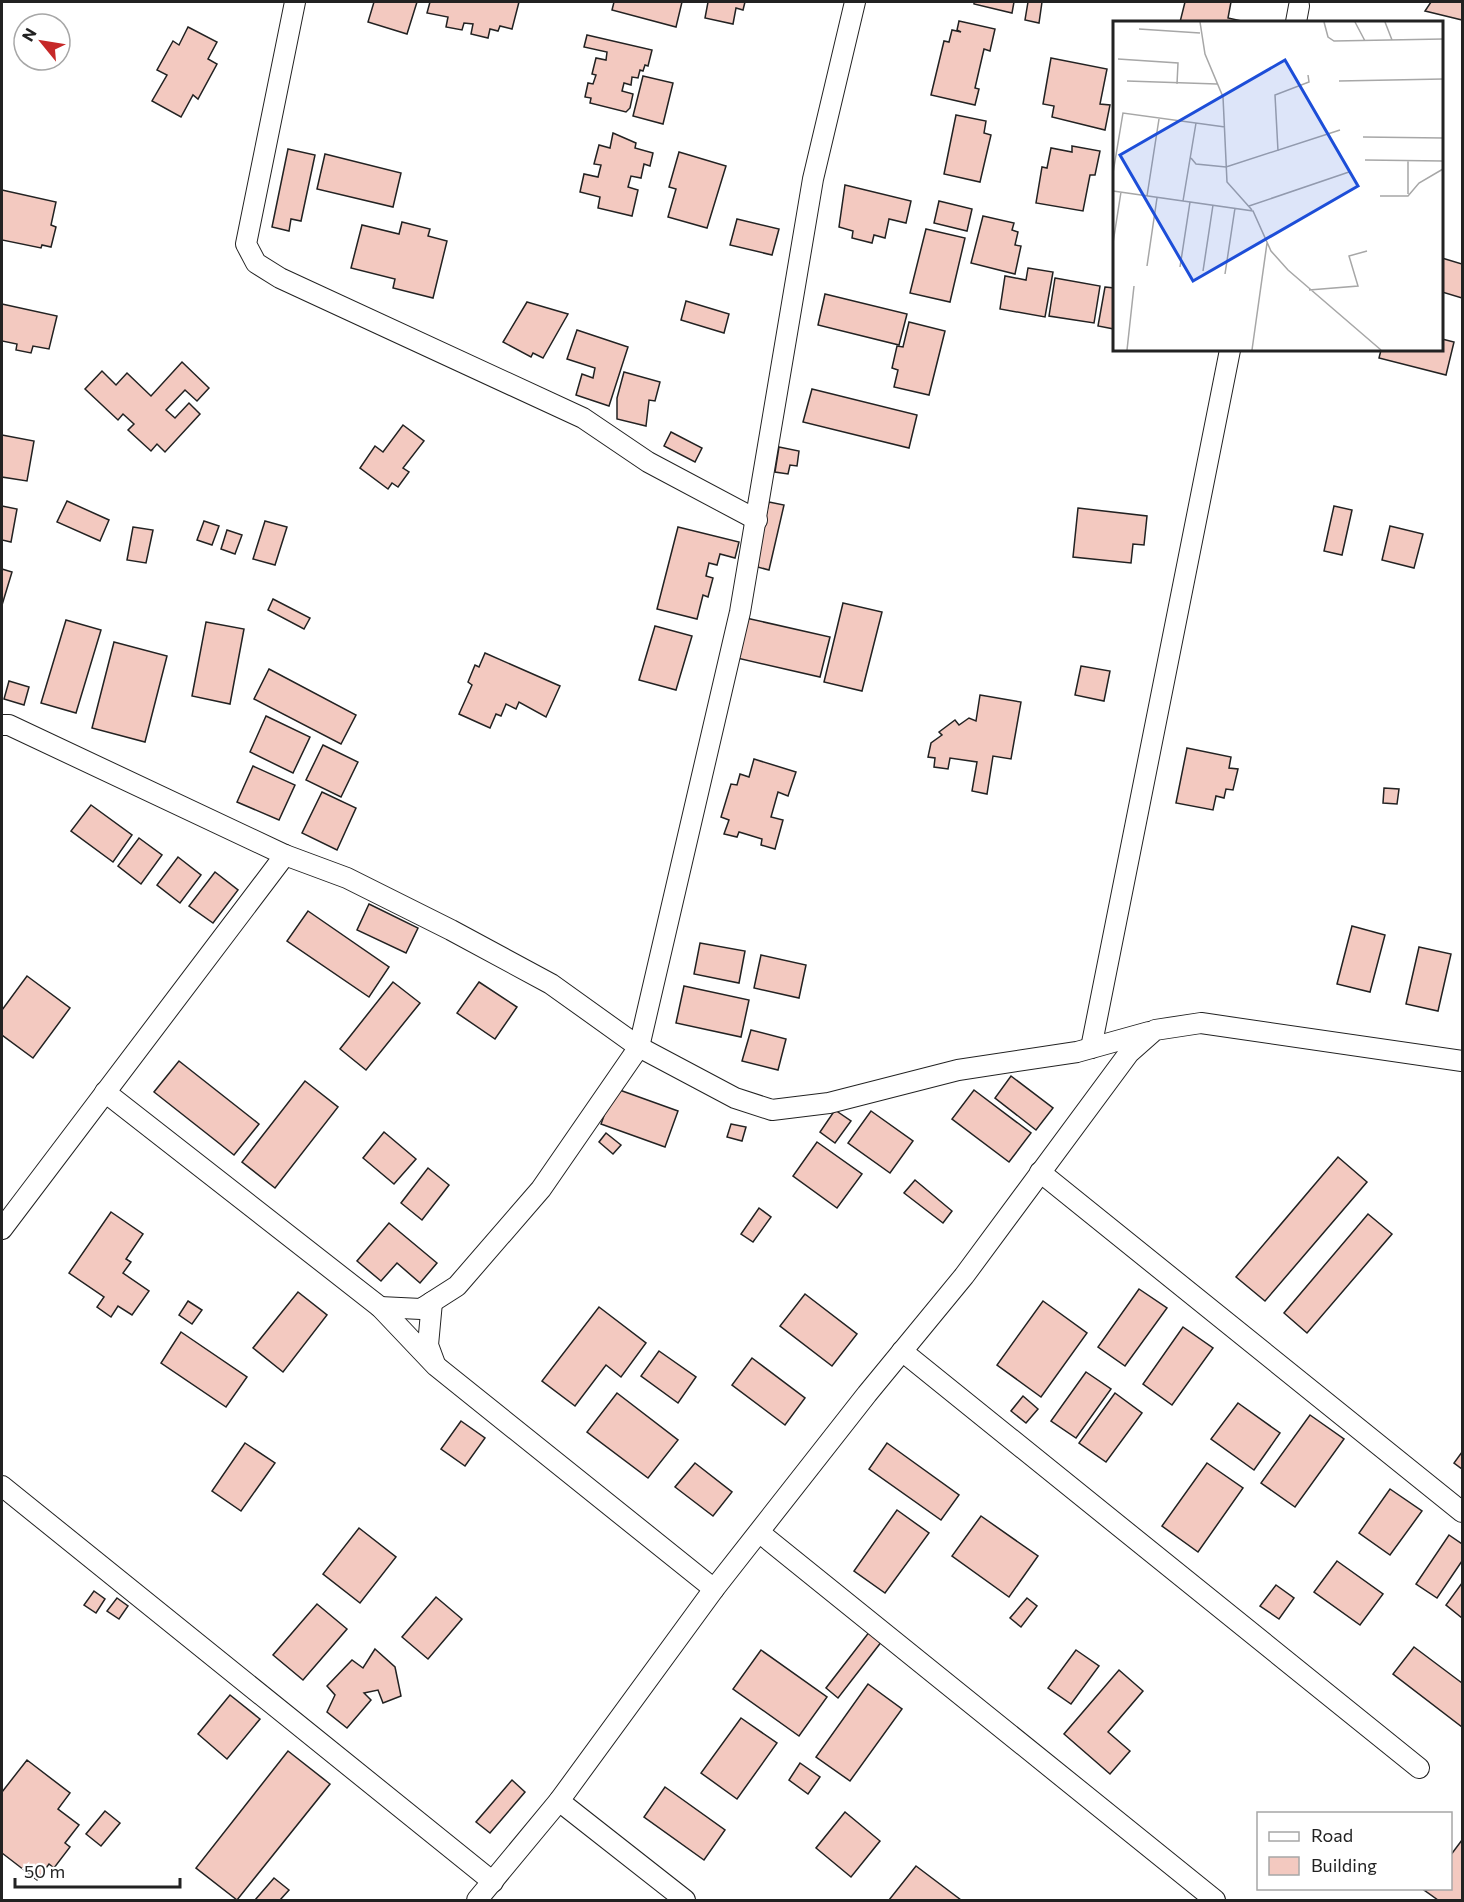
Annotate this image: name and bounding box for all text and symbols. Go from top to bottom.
north arrow [12,12,72,72]
inset map [1113,21,1443,351]
text: N [17,24,40,44]
legend [1257,1812,1452,1890]
text: Road [1311,1824,1353,1846]
scale bar [15,1851,180,1889]
text: Building [1311,1854,1377,1876]
text: 50 m [24,1860,65,1882]

